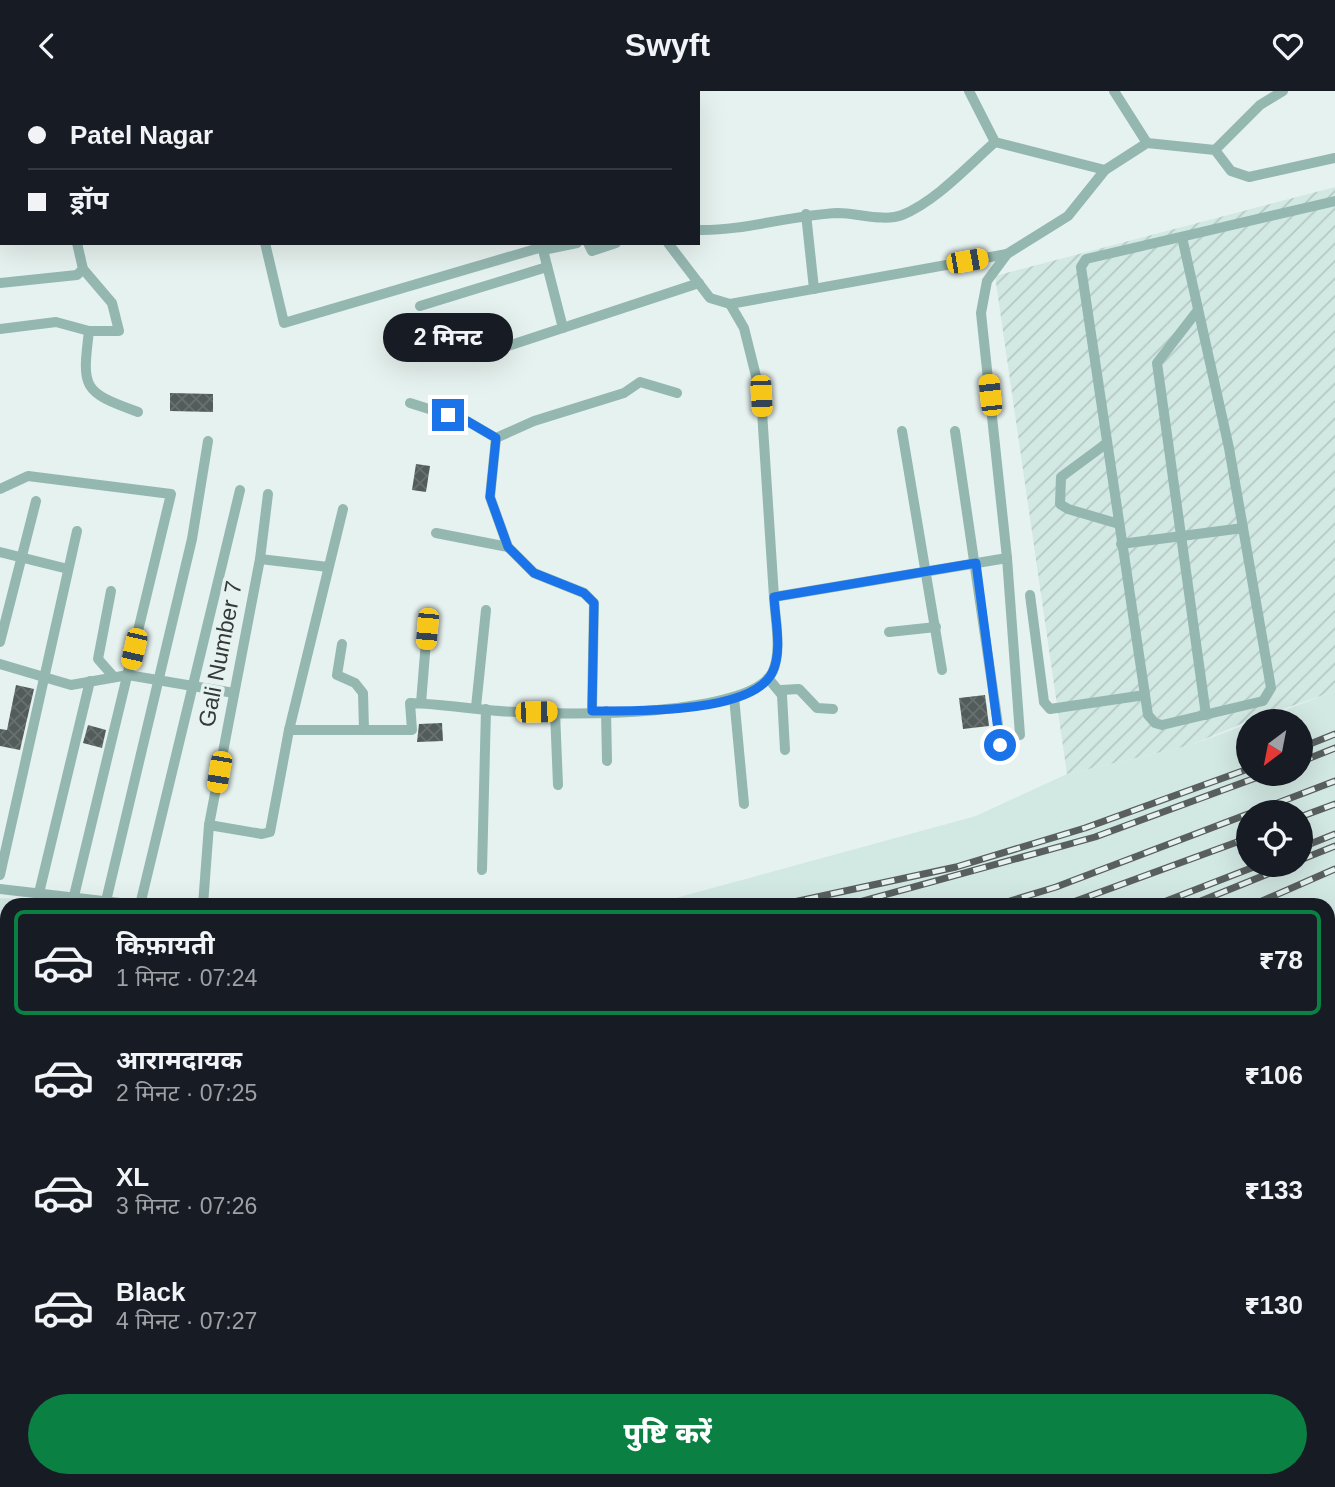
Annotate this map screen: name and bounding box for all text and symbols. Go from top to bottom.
icon: back [28,27,66,65]
text: Swyft [625,27,710,63]
icon: heart [1269,27,1307,65]
text: Patel Nagar [70,120,213,150]
text: ड्रॉप [70,185,108,215]
car [945,247,990,275]
callout: 2 मिनट [383,313,513,363]
text: 2 मिनट [414,324,482,350]
car [978,373,1003,417]
car [750,374,773,418]
route end [432,399,464,431]
street label: Gali Number 7 [193,579,247,729]
car [415,607,440,651]
car [120,626,149,672]
car [515,701,558,723]
north arrow [1236,709,1312,786]
map controls [1236,709,1313,877]
route start [984,729,1016,761]
car [206,749,233,795]
button: locate [1236,800,1313,877]
text: किफ़ायती [116,930,215,960]
icon: car [32,931,95,994]
text: ₹78 [1259,945,1303,975]
text: 1 मिनट · 07:24 [116,965,257,991]
text: आरामदायक [116,1045,242,1075]
icon: car [32,1046,95,1109]
text: ₹106 [1245,1060,1303,1090]
text: 2 मिनट · 07:25 [116,1080,257,1106]
icon: car [32,1161,95,1224]
text: XL [116,1162,149,1192]
text: ₹133 [1245,1175,1303,1205]
text: 3 मिनट · 07:26 [116,1193,257,1219]
icon: car [32,1276,95,1339]
text: Black [116,1277,185,1307]
text: ₹130 [1245,1290,1303,1320]
text: 4 मिनट · 07:27 [116,1308,257,1334]
button: पुष्टि करें [28,1394,1307,1474]

